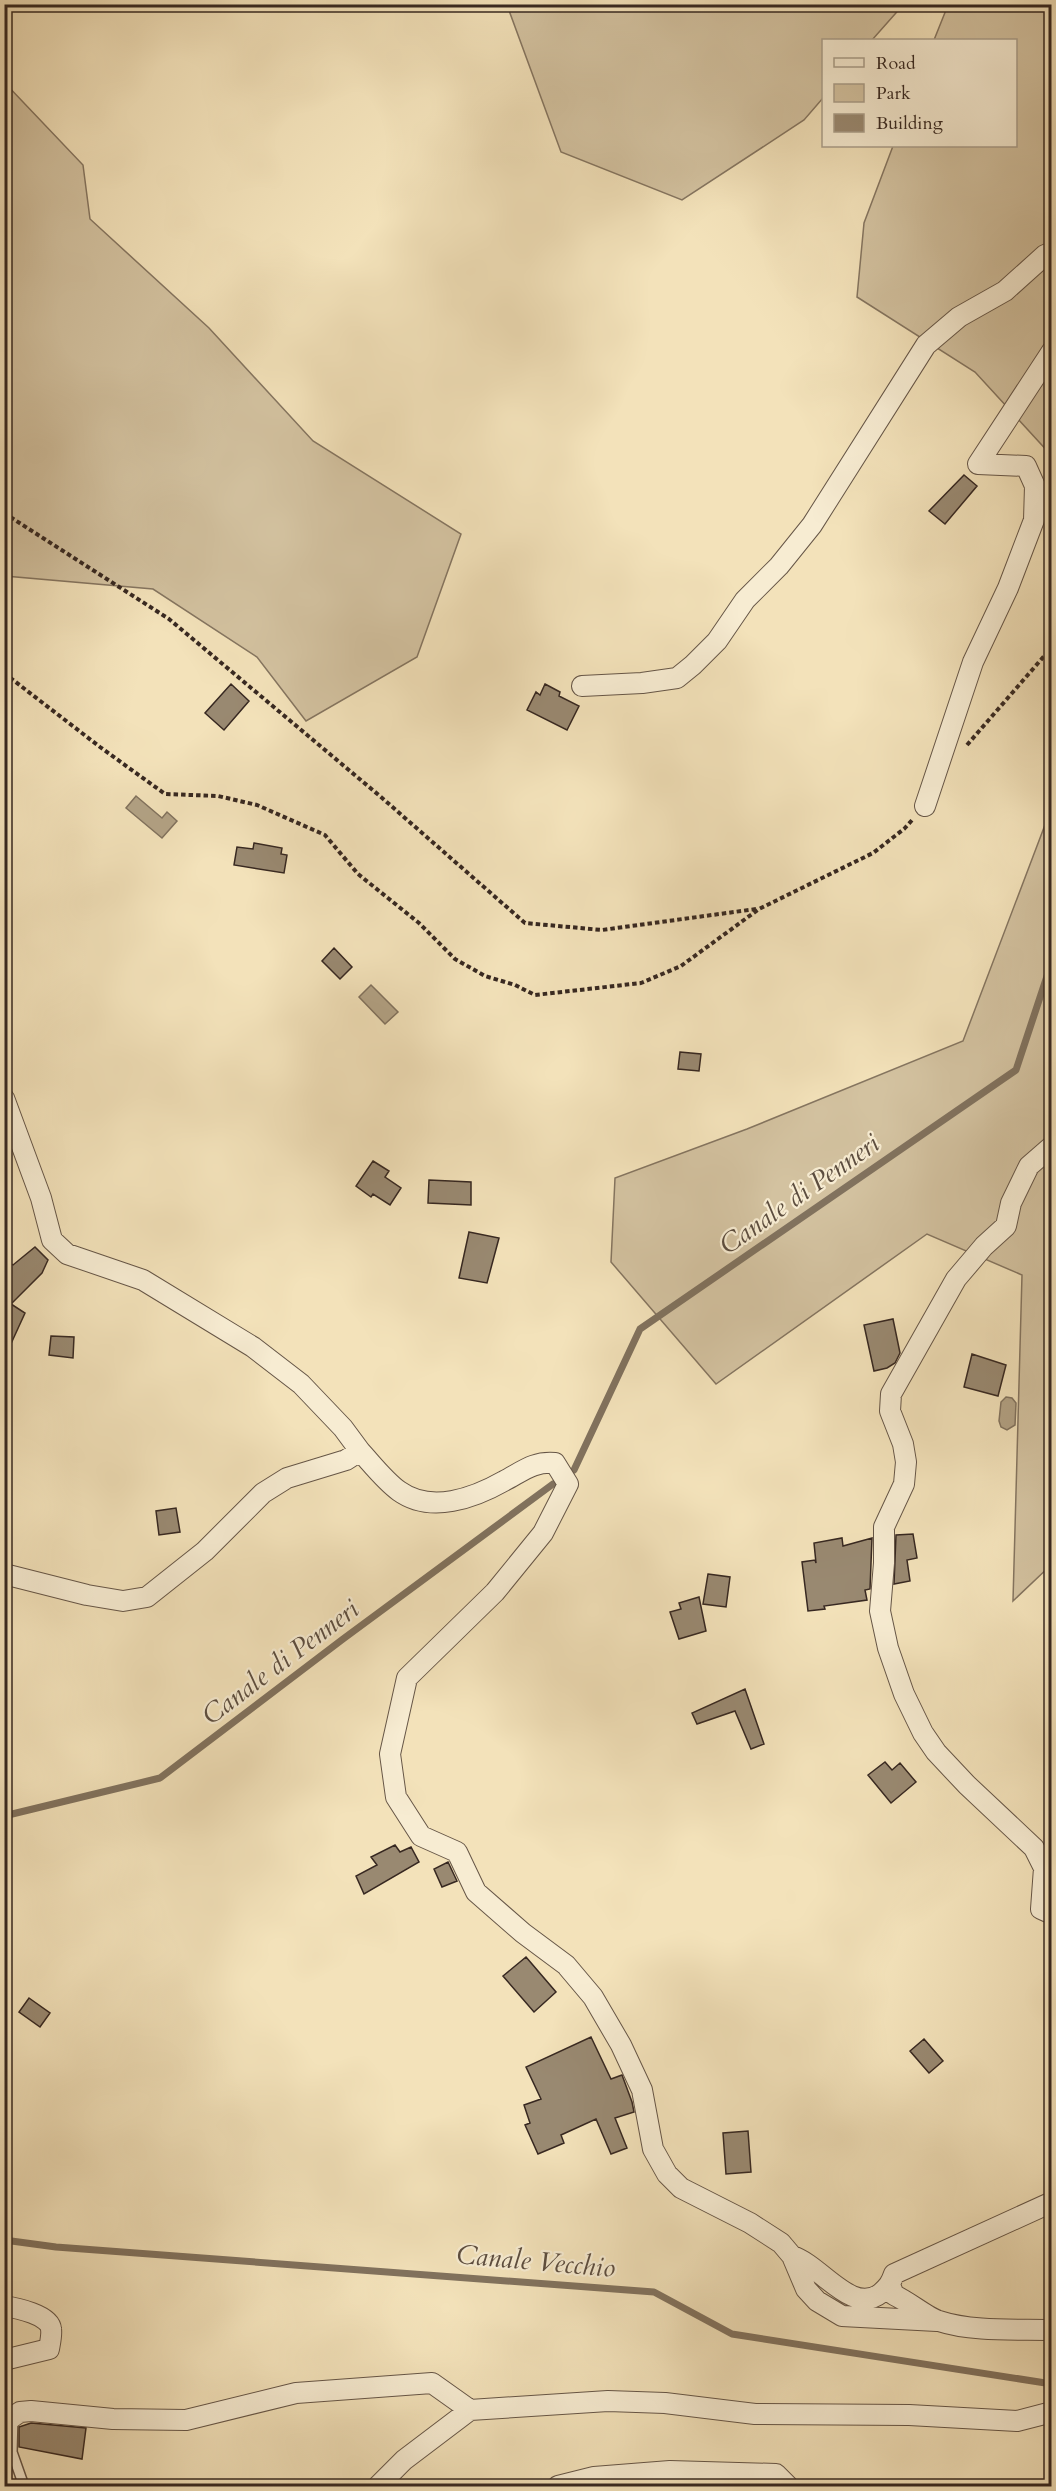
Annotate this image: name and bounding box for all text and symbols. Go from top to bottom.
legend [822,39,1017,147]
text: Road [876,51,916,76]
text: Park [876,81,911,106]
text: Building [876,111,944,136]
water label: Canale di Penneri [712,1125,887,1263]
water label: Canale di Penneri [194,1591,367,1734]
water label: Canale Vecchio [455,2236,617,2287]

